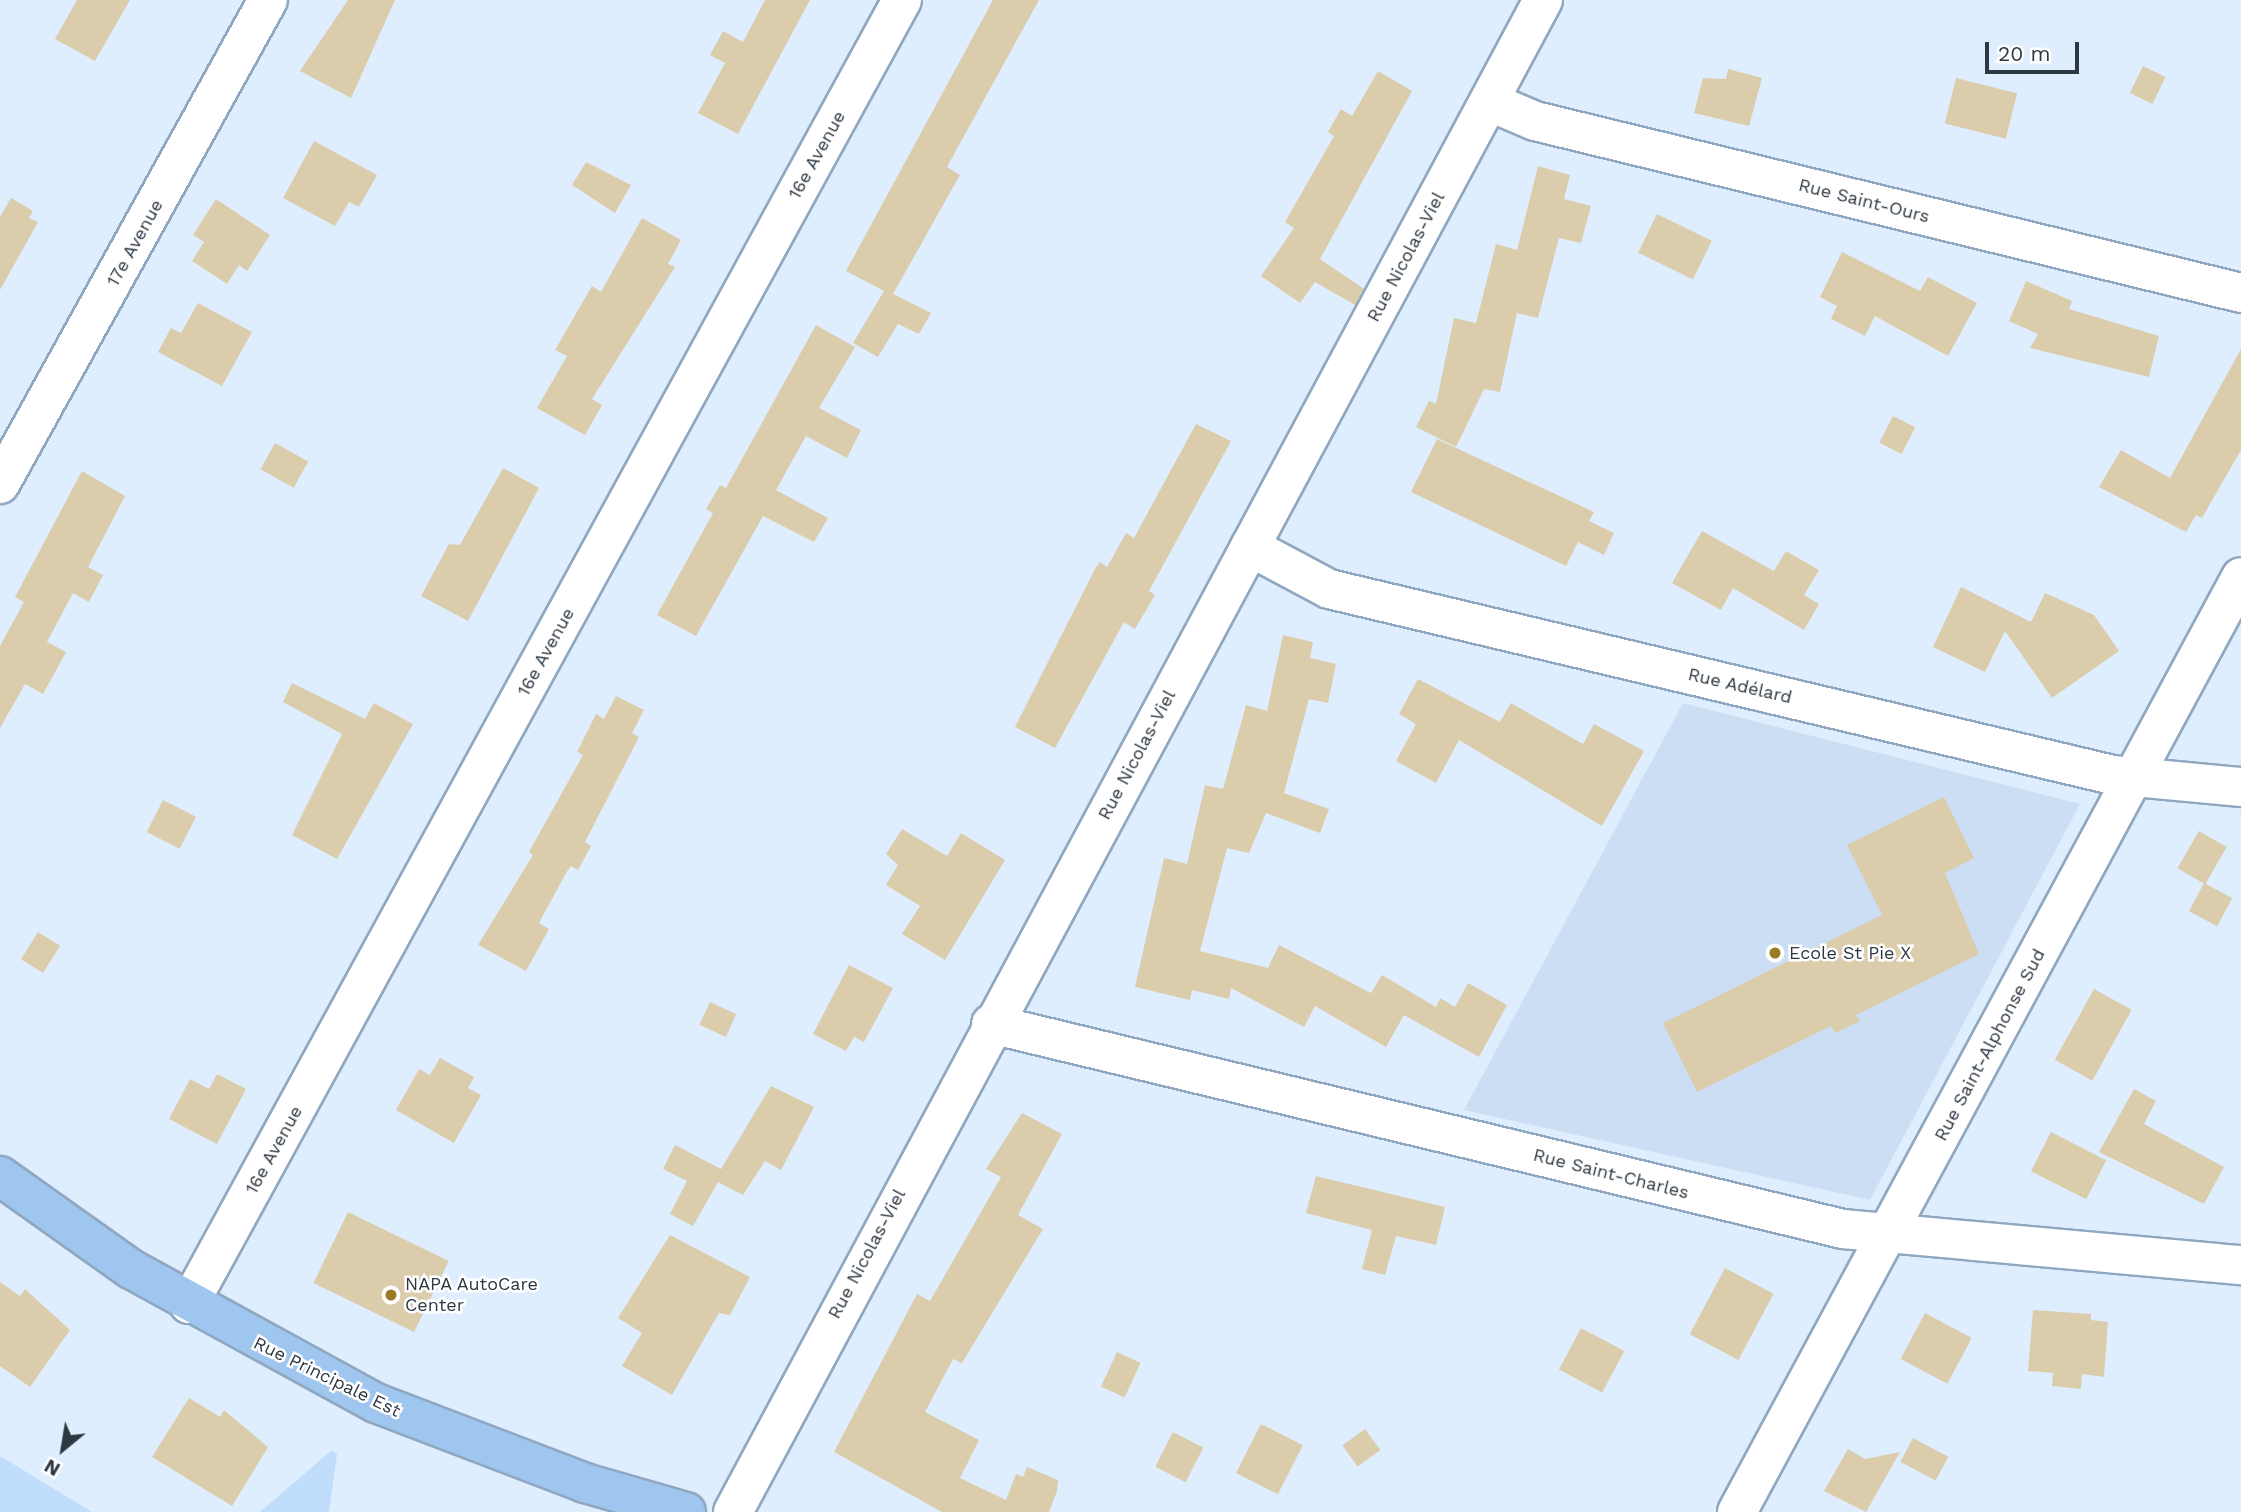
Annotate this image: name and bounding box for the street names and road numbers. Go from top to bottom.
street label: 16e Avenue [784,107,850,203]
street label: Rue Saint-Ours [1796,174,1932,228]
street label: Rue Nicolas-Viel [1363,188,1449,326]
street label: 17e Avenue [102,196,168,290]
street label: 16e Avenue [513,604,579,700]
street label: Rue Adélard [1686,663,1794,709]
street label: Rue Nicolas-Viel [1094,686,1180,824]
street label: Rue Saint-Alphonse Sud [1930,945,2050,1145]
street label: 16e Avenue [241,1102,307,1198]
street label: Rue Saint-Charles [1531,1144,1691,1204]
street label: Rue Nicolas-Viel [824,1185,910,1323]
street label: Rue Principale Est [250,1332,404,1422]

